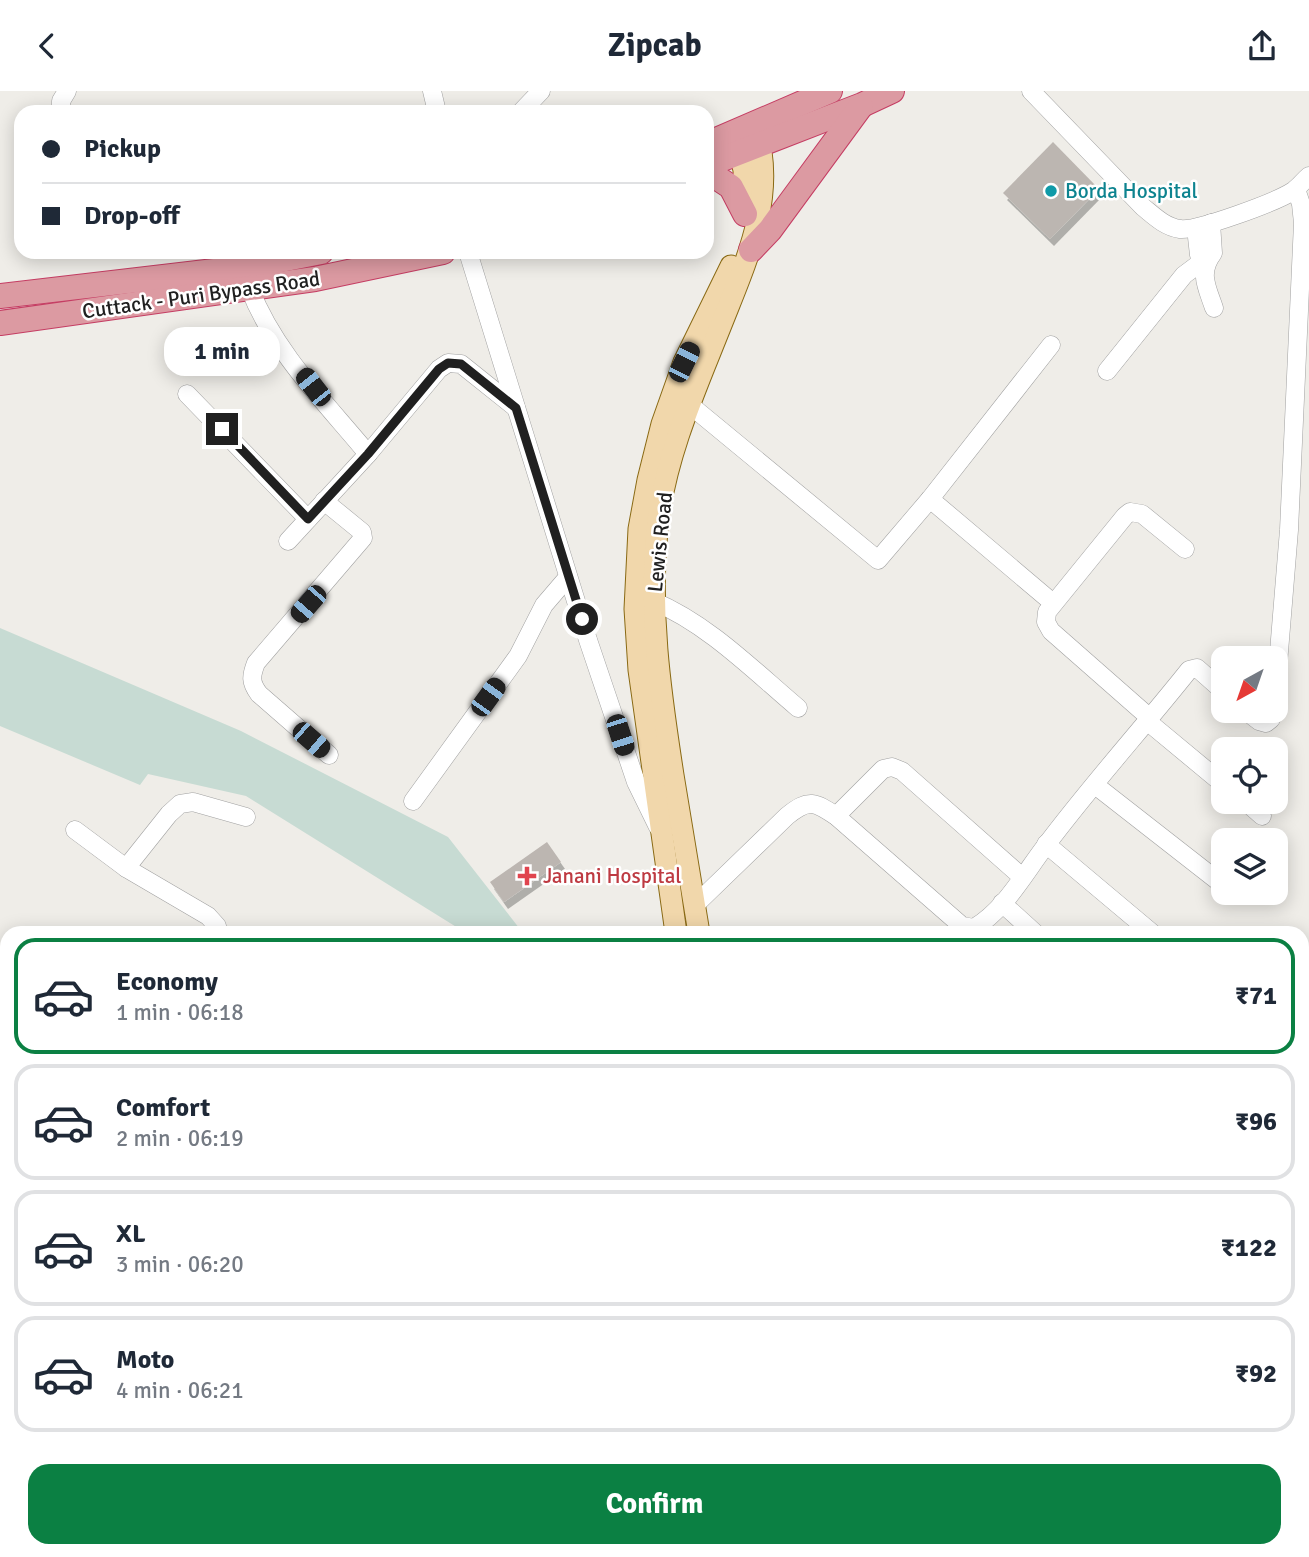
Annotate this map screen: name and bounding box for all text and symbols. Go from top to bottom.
text: Zipcab [607,26,702,65]
icon: back [28,27,66,65]
icon: share [1243,27,1281,65]
text: Pickup [84,133,161,165]
place label: Borda Hospital [1065,178,1198,204]
marker: Borda Hospital [1043,183,1059,199]
text: Drop-off [84,200,180,232]
street label: Cuttack - Puri Bypass Road [80,265,322,325]
callout: 1 min [164,327,280,377]
text: 1 min [194,337,250,366]
car [666,339,703,385]
car [292,364,335,410]
route end [206,413,238,445]
street label: Lewis Road [642,491,678,593]
car [287,581,330,627]
route start [566,603,598,635]
north arrow [1211,646,1288,723]
map controls [1211,646,1288,905]
car [468,674,509,720]
car [604,712,637,758]
car [289,718,334,762]
button: locate [1211,737,1288,814]
button: layers [1211,828,1288,905]
place label: Janani Hospital [543,863,682,889]
marker: Janani Hospital [517,866,537,886]
icon: car [32,965,95,1028]
text: Economy [116,966,218,998]
text: ₹71 [1235,980,1277,1012]
text: 1 min · 06:18 [116,998,244,1027]
icon: car [32,1091,95,1154]
text: Comfort [116,1092,210,1124]
text: ₹96 [1235,1106,1277,1138]
text: 2 min · 06:19 [116,1124,244,1153]
icon: car [32,1217,95,1280]
text: XL [116,1218,146,1250]
text: ₹122 [1221,1232,1277,1264]
text: 3 min · 06:20 [116,1250,244,1279]
icon: car [32,1343,95,1406]
text: Moto [116,1344,174,1376]
text: ₹92 [1235,1358,1277,1390]
text: 4 min · 06:21 [116,1376,244,1405]
button: Confirm [28,1464,1281,1544]

